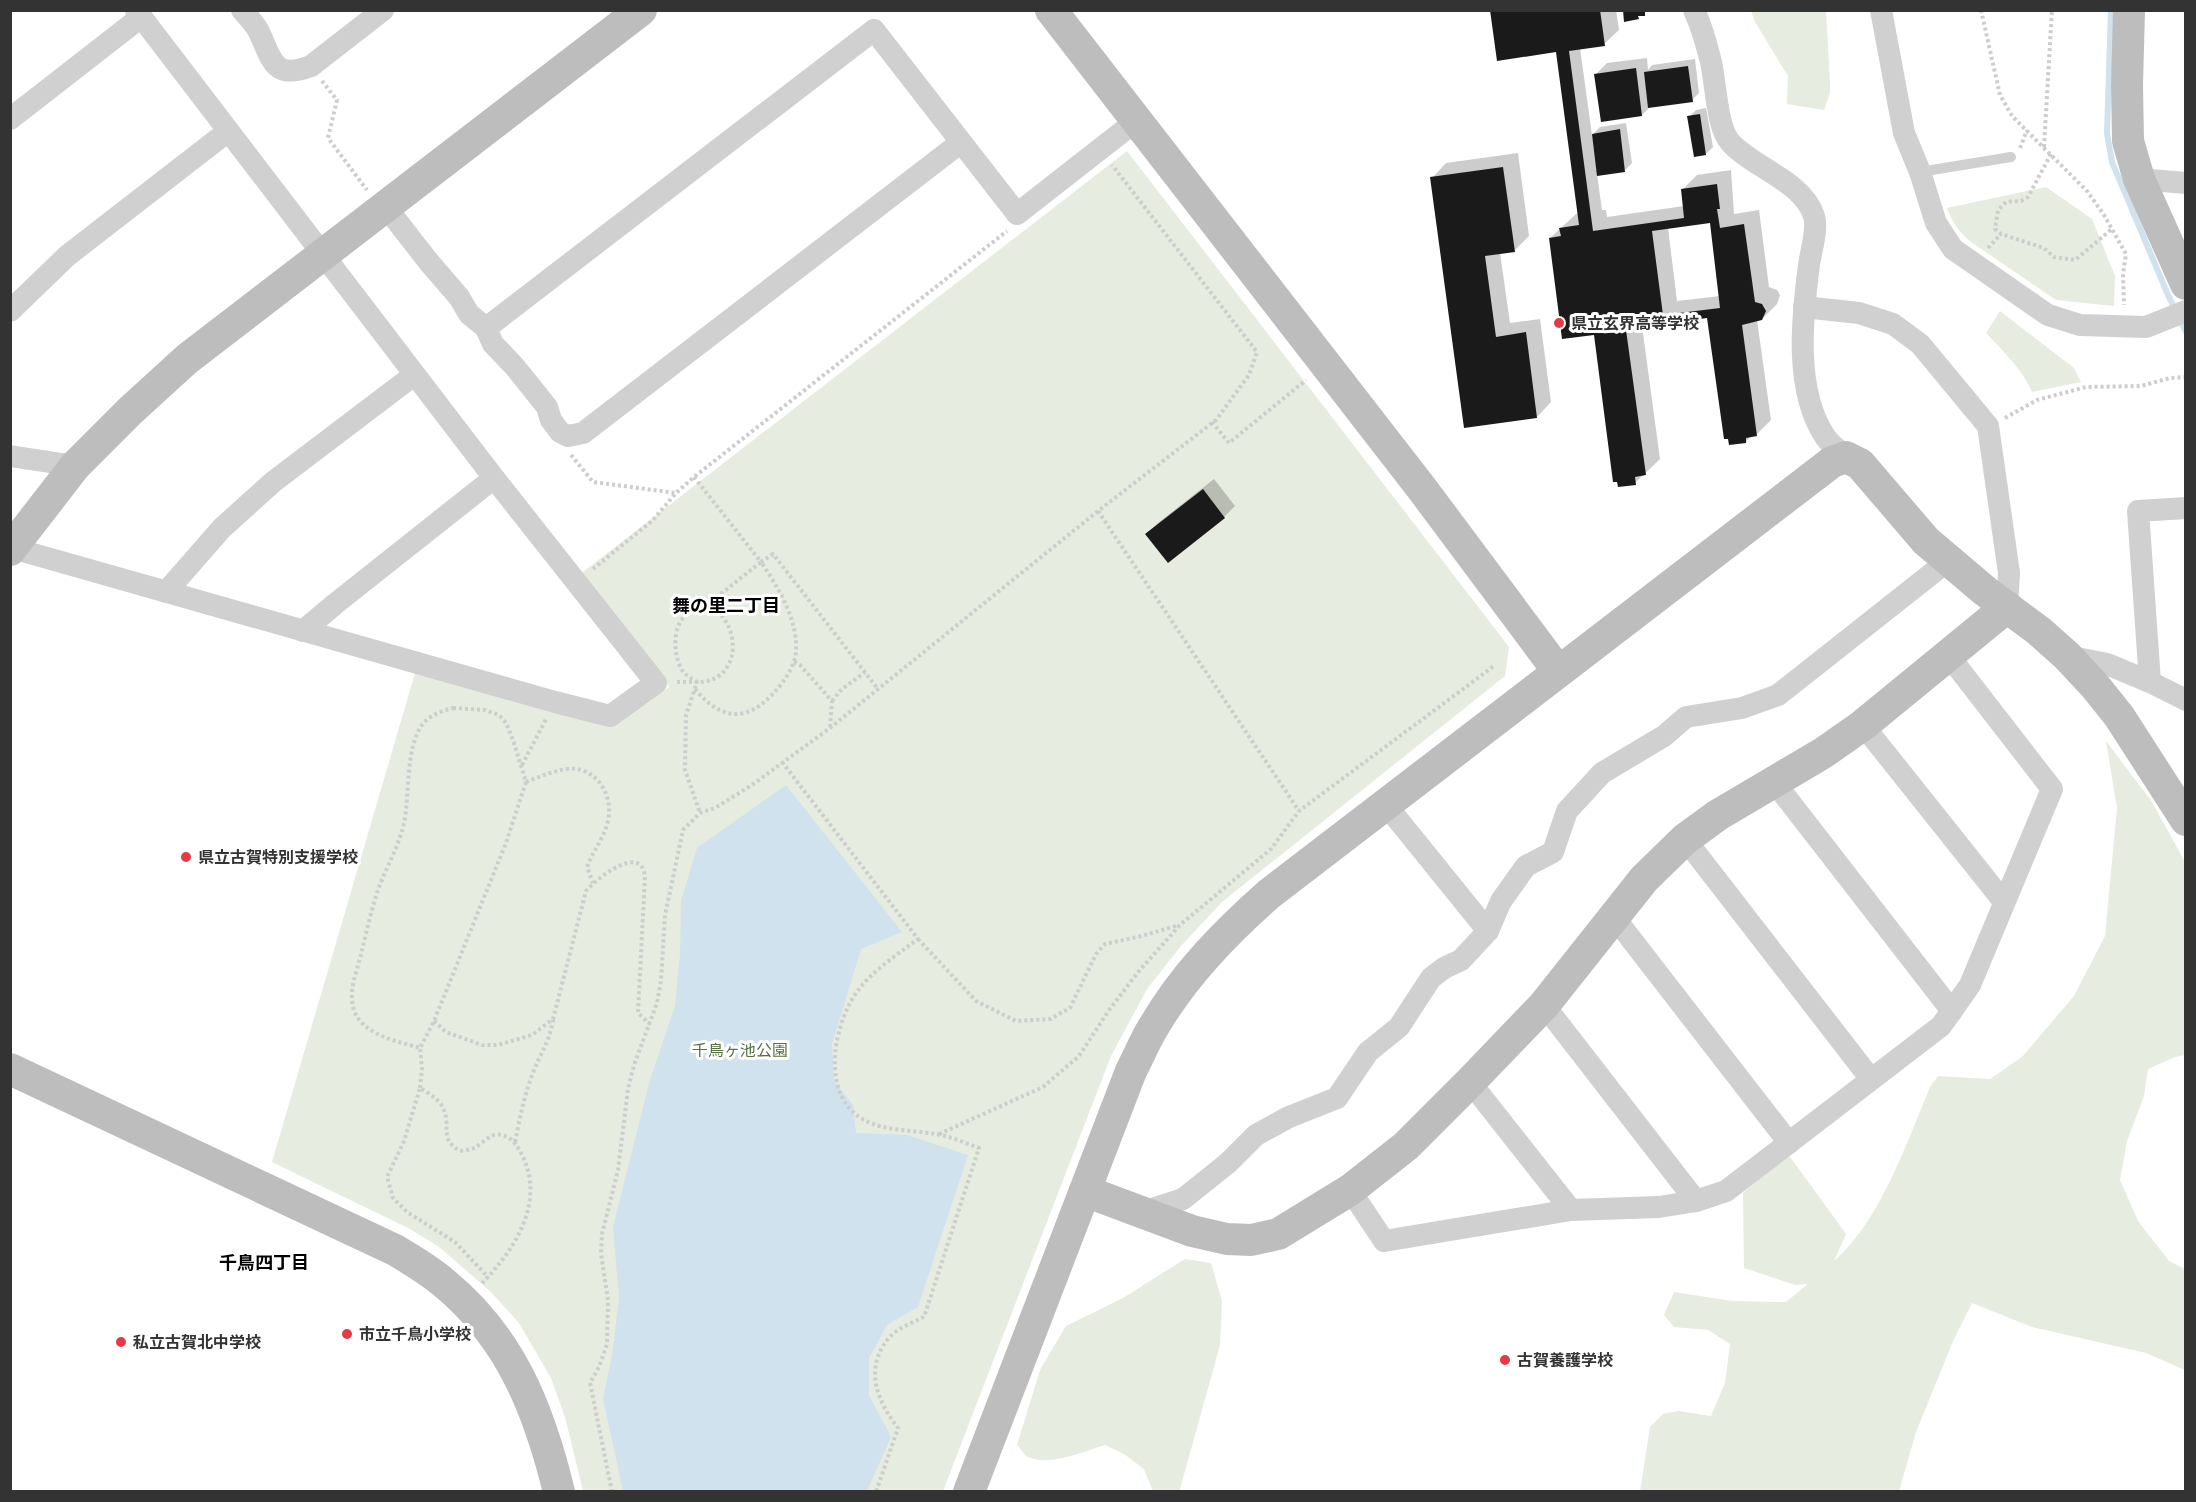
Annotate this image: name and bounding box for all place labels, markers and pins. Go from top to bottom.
place label: 県立玄界高等学校 [1571,314,1699,333]
marker: 県立玄界高等学校 [1552,316,1566,330]
place label: 県立古賀特別支援学校 [198,848,358,867]
marker: 県立古賀特別支援学校 [179,850,193,864]
place label: 市立千鳥小学校 [359,1325,471,1344]
marker: 市立千鳥小学校 [340,1327,354,1341]
place label: 私立古賀北中学校 [133,1333,261,1352]
marker: 私立古賀北中学校 [114,1335,128,1349]
place label: 古賀養護学校 [1517,1351,1613,1370]
marker: 古賀養護学校 [1498,1353,1512,1367]

